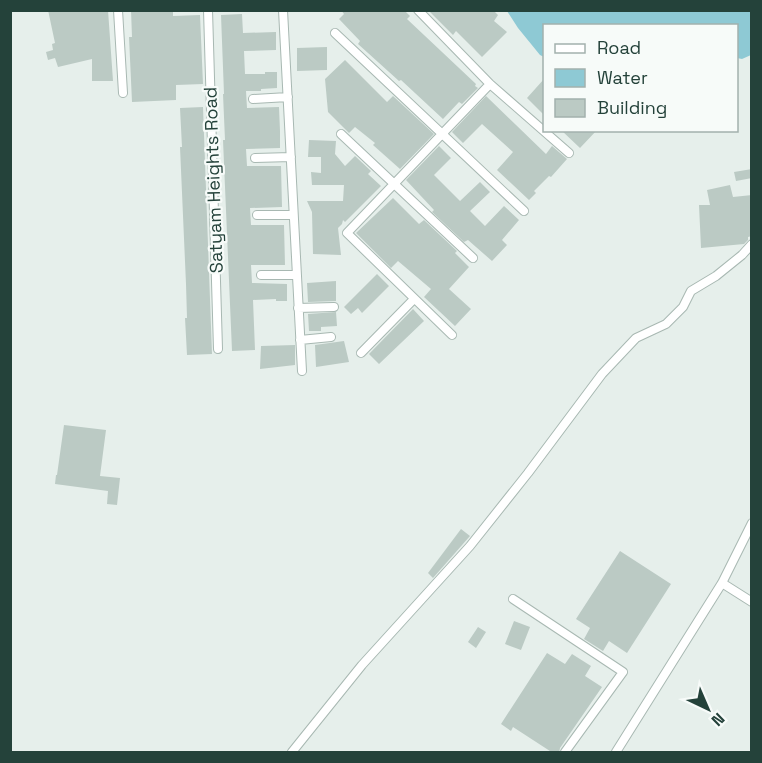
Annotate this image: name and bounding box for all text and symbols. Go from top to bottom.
legend [543,24,738,132]
text: Road [597,36,641,59]
text: Water [597,66,648,89]
street label: Satyam Heights Road [198,86,228,274]
text: Building [597,96,667,119]
north arrow [678,679,738,739]
text: N [707,708,729,731]

